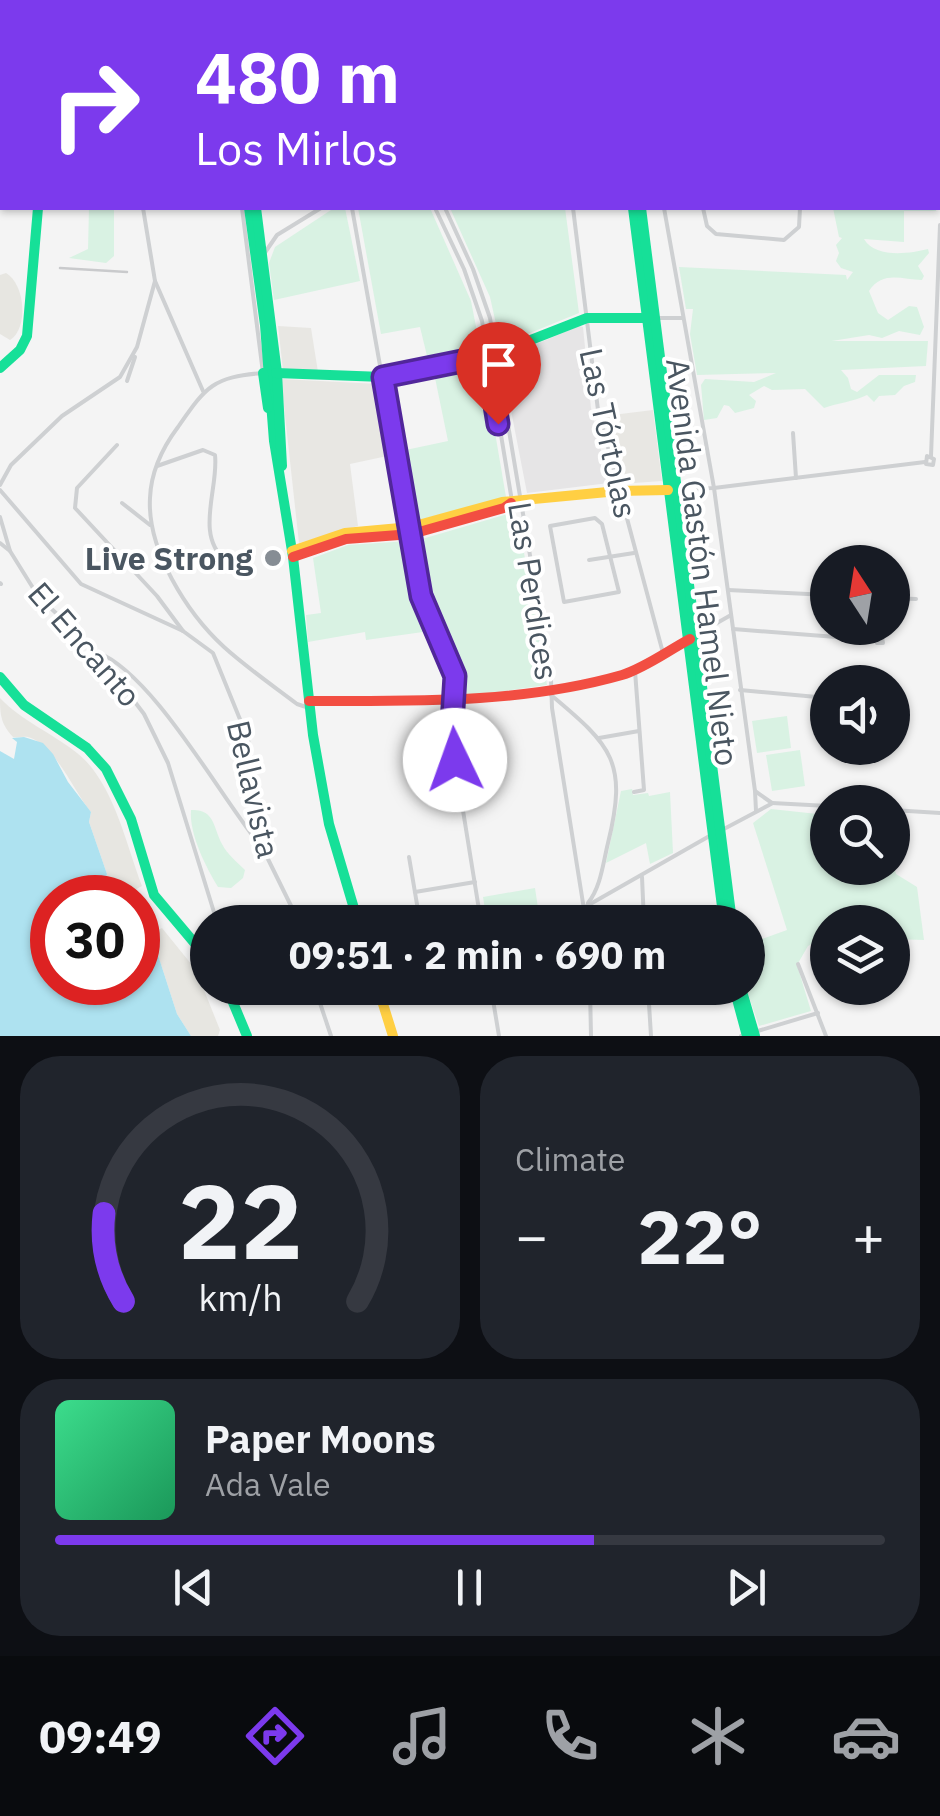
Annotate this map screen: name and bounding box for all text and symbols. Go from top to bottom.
text: 480 m [195,31,400,122]
icon: right [30,40,160,170]
text: Los Mirlos [195,119,399,177]
pin [456,322,541,425]
icon: arrive [471,337,526,392]
street label: Las Tórtolas [571,344,647,522]
street label: Avenida Gastón Hamel Nieto [657,356,749,768]
street label: Las Perdices [499,499,569,683]
place label: Live Strong [85,537,253,579]
north arrow [810,545,910,645]
map controls [810,545,910,1005]
marker: Live Strong [262,547,284,569]
street label: El Encanto [19,573,151,715]
button: sound [810,665,910,765]
position arrow [403,708,507,812]
street label: Bellavista [218,716,290,862]
button: search [810,785,910,885]
speed limit sign: 30 [30,875,160,1005]
button: layers [810,905,910,1005]
text: 09:51 · 2 min · 690 m [289,930,666,979]
text: Climate [515,1138,625,1180]
text: 22 [178,1152,302,1288]
text: 22° [637,1187,763,1285]
text: − [515,1200,548,1271]
text: + [852,1200,885,1271]
text: km/h [198,1274,282,1321]
text: Paper Moons [205,1414,436,1463]
text: Ada Vale [205,1463,331,1505]
icon: previous [166,1560,221,1615]
icon: pause [442,1560,497,1615]
icon: next [719,1560,774,1615]
icon: directions [240,1701,310,1771]
icon: music [387,1701,457,1771]
icon: phone [535,1701,605,1771]
icon: climate [683,1701,753,1771]
icon: car [831,1701,901,1771]
text: 09:49 [39,1707,162,1765]

